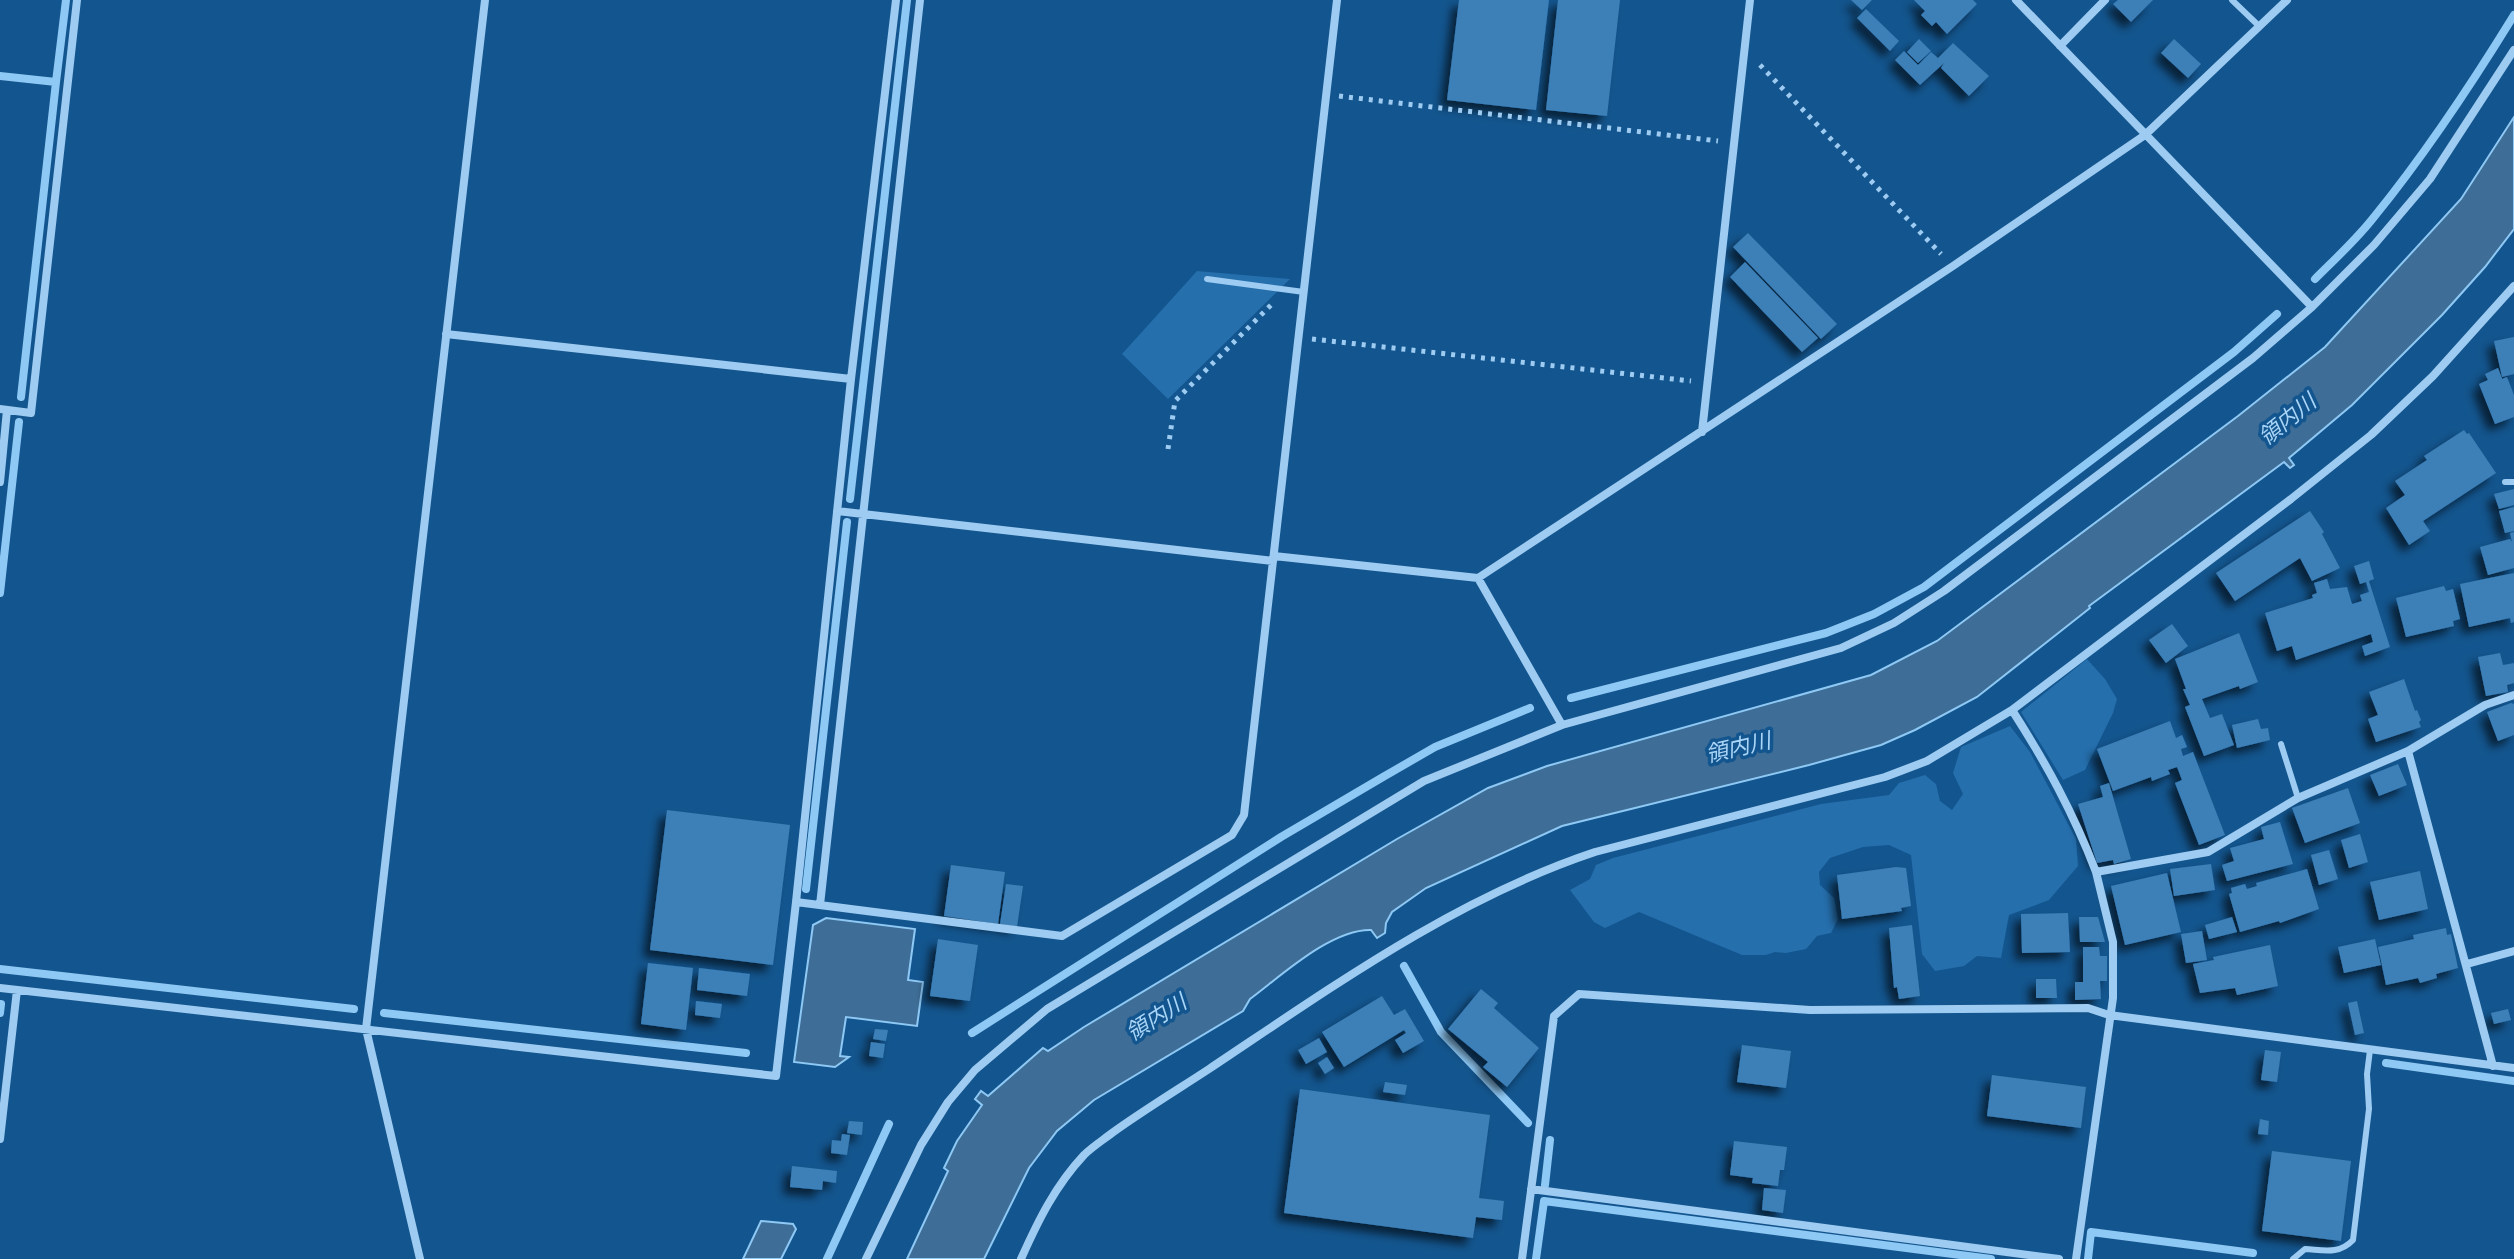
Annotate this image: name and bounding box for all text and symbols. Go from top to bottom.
water label: 領内川 [2253,386,2323,451]
water label: 領内川 [1703,725,1775,768]
water label: 領内川 [1121,987,1193,1046]

